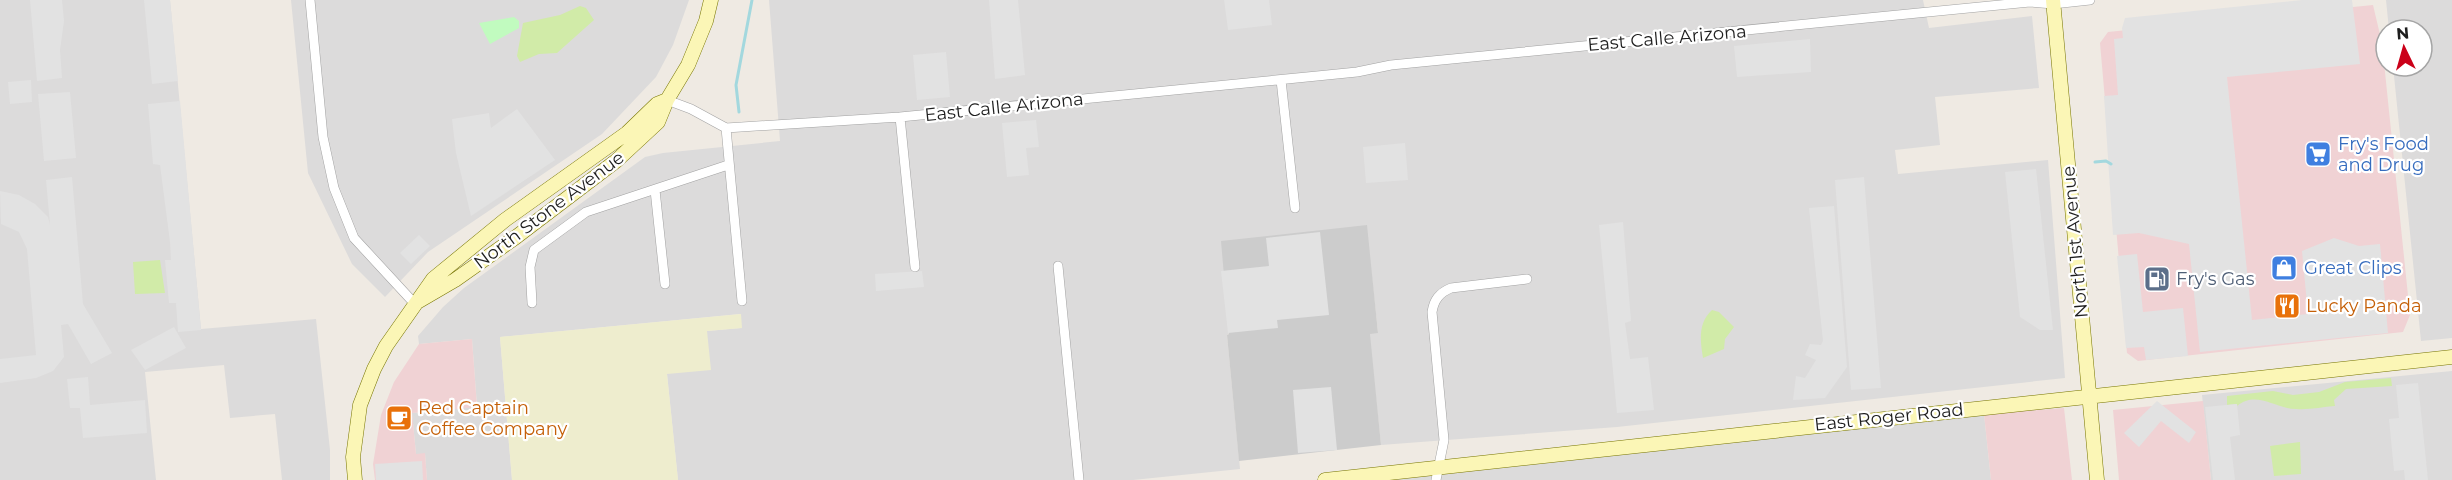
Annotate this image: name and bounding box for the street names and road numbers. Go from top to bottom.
street label: East Calle Arizona [1586,20,1748,56]
street label: East Calle Arizona [923,88,1085,126]
street label: North Stone Avenue [469,146,629,274]
street label: North 1st Avenue [2057,165,2093,319]
street label: East Roger Road [1813,398,1965,436]

